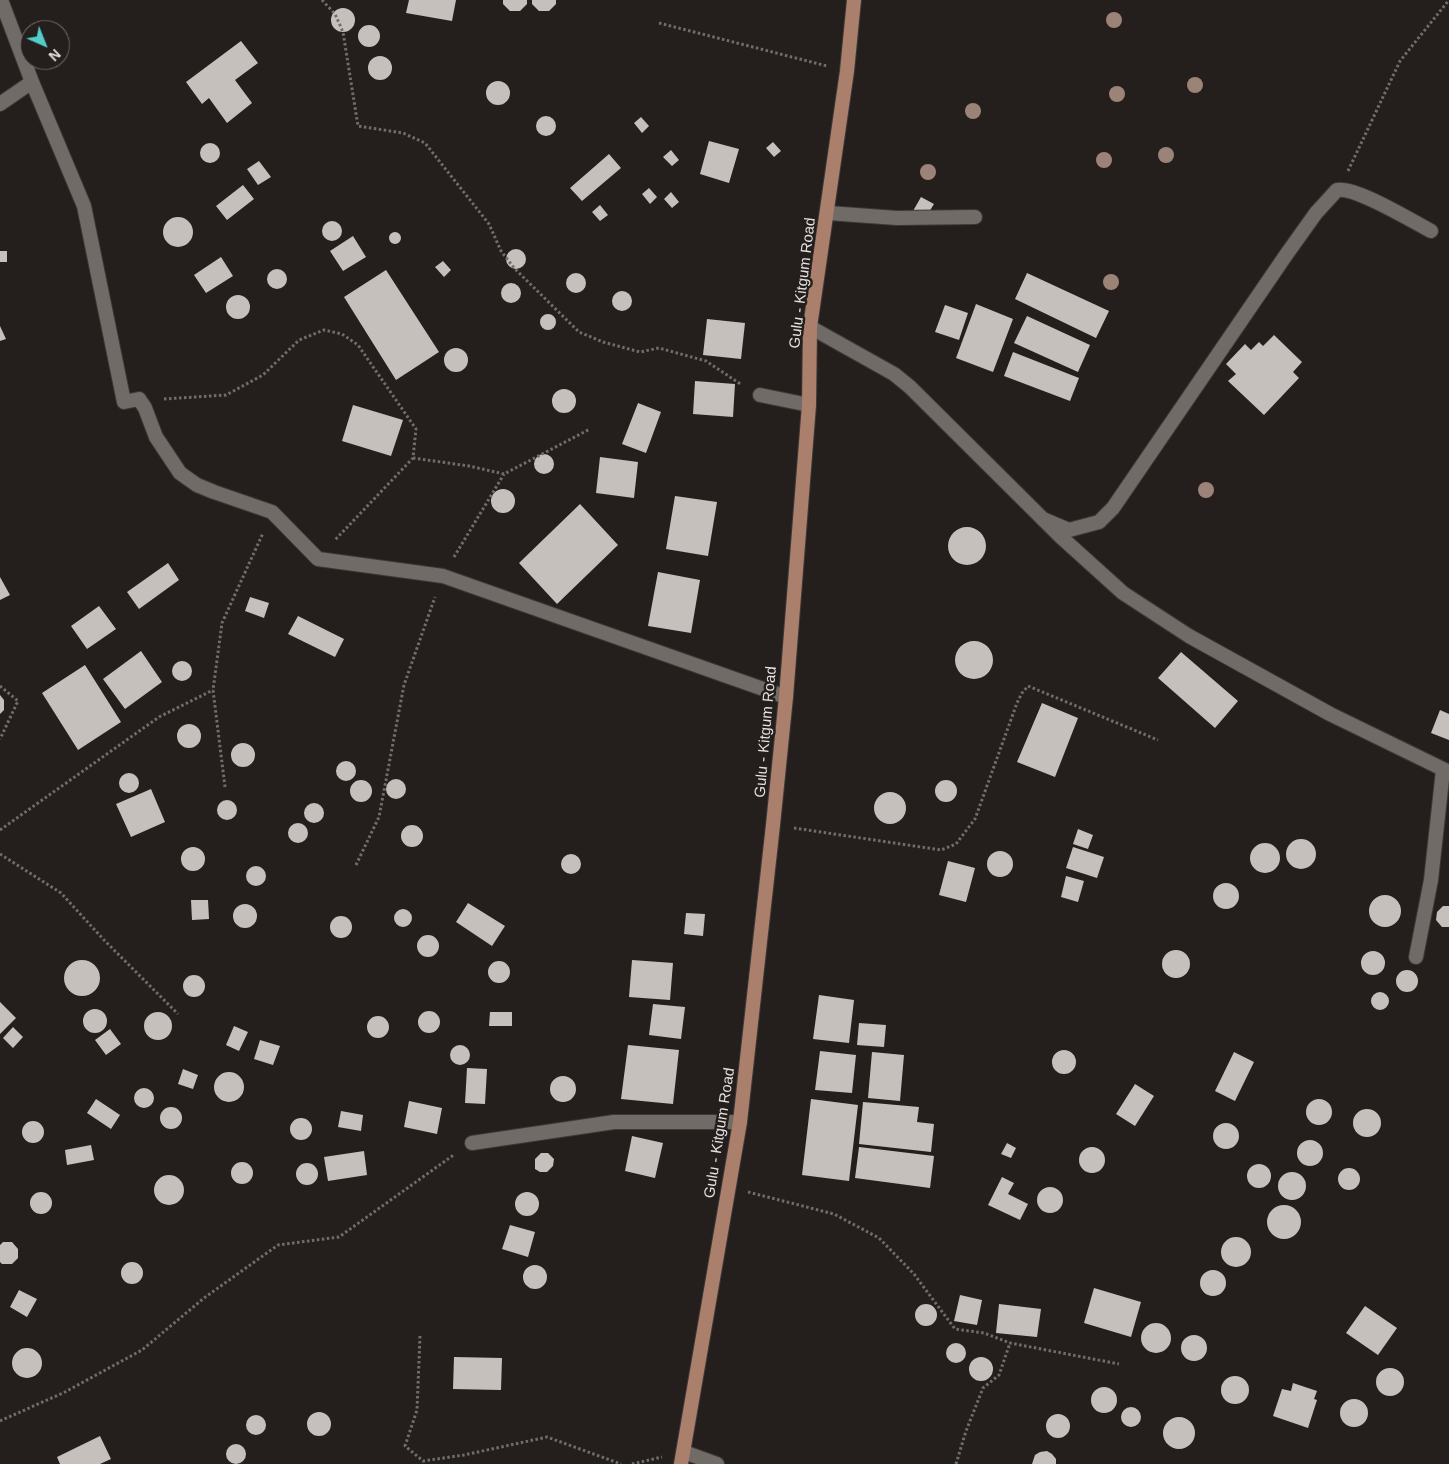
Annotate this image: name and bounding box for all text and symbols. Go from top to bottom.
north arrow [20,20,70,70]
text: N [46,46,64,64]
street label: Gulu - Kitgum Road [786,217,820,349]
street label: Gulu - Kitgum Road [751,666,781,798]
street label: Gulu - Kitgum Road [701,1067,739,1199]

